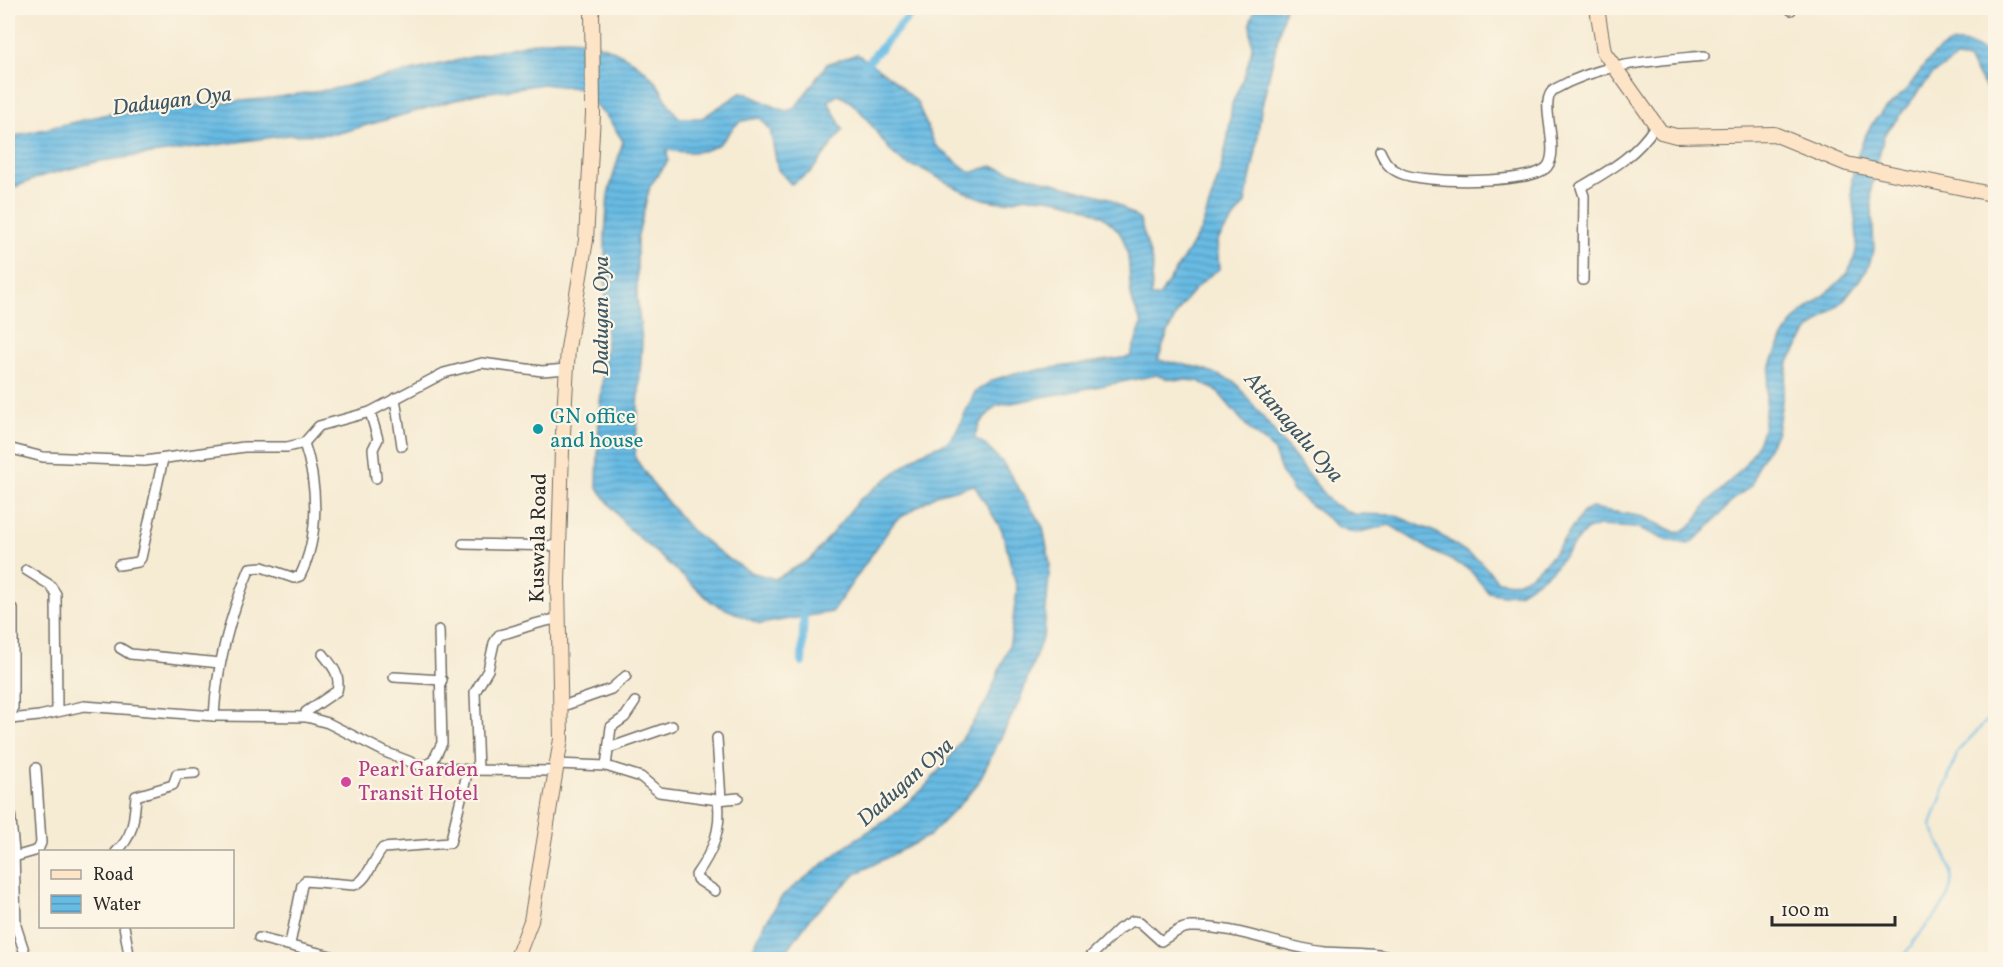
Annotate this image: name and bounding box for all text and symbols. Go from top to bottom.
water label: Dadugan Oya [110,79,234,125]
water label: Dadugan Oya [587,256,618,376]
water label: Attanagalu Oya [1235,365,1350,490]
place label: GN office and house [550,403,644,456]
marker: GN office and house [531,422,545,436]
street label: Kuswala Road [523,473,555,603]
water label: Dadugan Oya [851,731,961,835]
place label: Pearl Garden Transit Hotel [358,756,479,809]
marker: Pearl Garden Transit Hotel [339,775,353,789]
legend [39,850,234,928]
text: Road [93,863,134,888]
scale bar [1772,889,1895,927]
text: Water [93,893,141,918]
text: 100 m [1781,899,1830,924]

